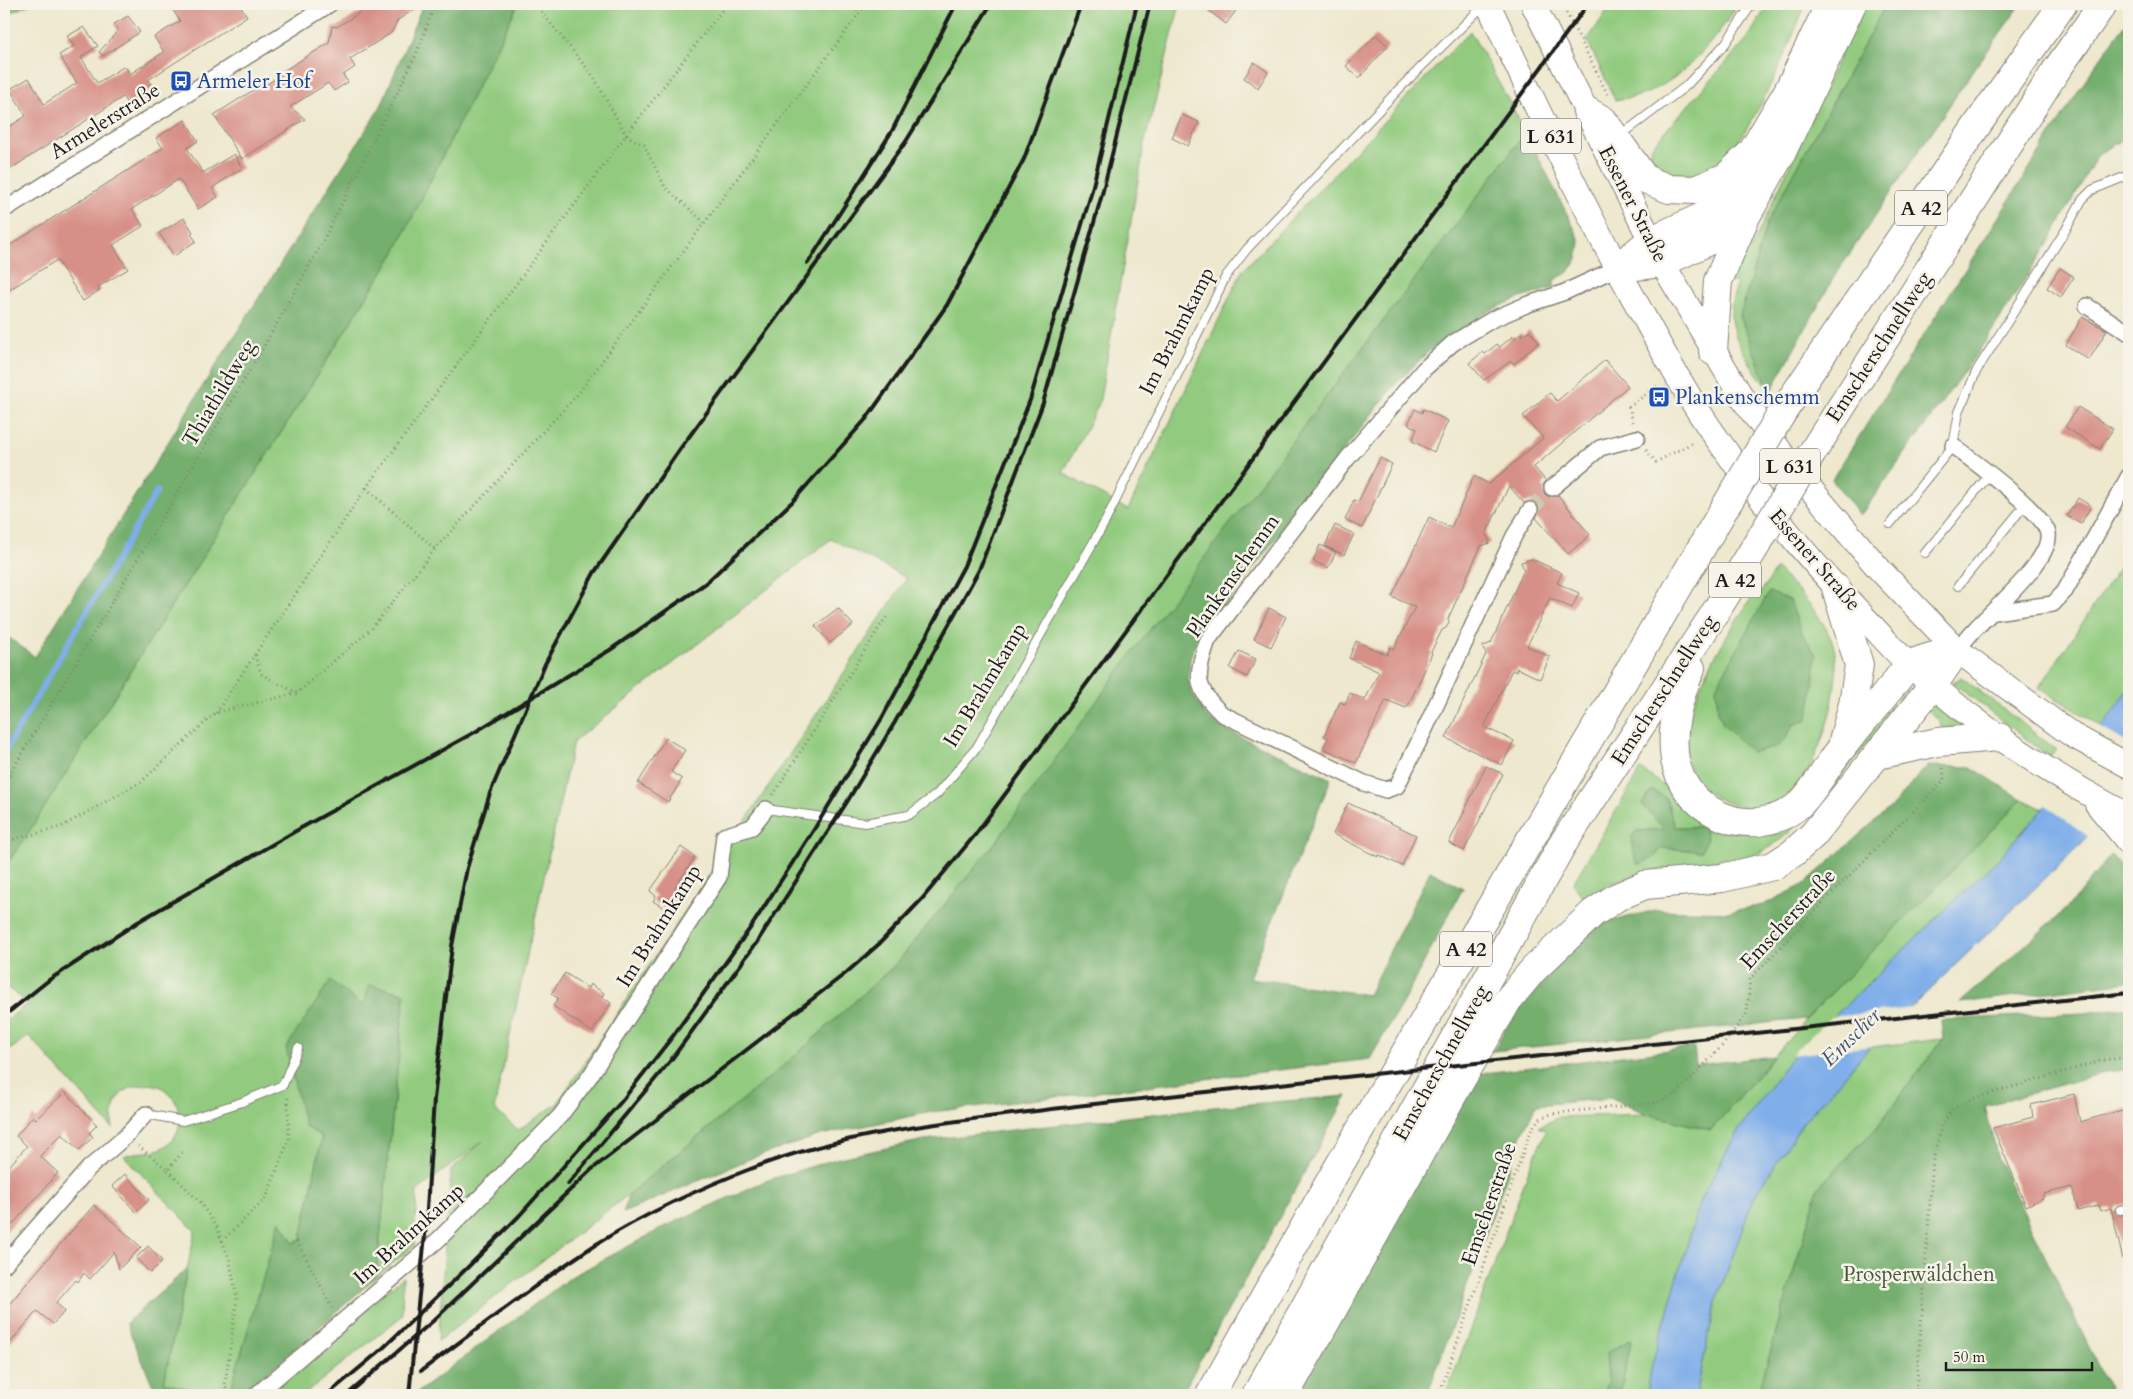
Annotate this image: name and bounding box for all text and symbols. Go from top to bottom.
place label: Armeler Hof [197,67,314,96]
bus stop icon: Armeler Hof [169,69,193,93]
street label: Armelerstraße [44,76,166,166]
road number: L 631 [1521,118,1581,154]
street label: Essener Straße [1591,141,1675,267]
road number: A 42 [1895,190,1947,226]
street label: Im Brahmkamp [1132,262,1222,400]
street label: Emscherschnellweg [1819,266,1939,428]
street label: Thiathildweg [176,334,263,452]
place label: Plankenschemm [1675,383,1820,412]
bus stop icon: Plankenschemm [1647,385,1671,409]
road number: L 631 [1760,448,1820,484]
street label: Essener Straße [1762,502,1868,618]
street label: Plankenschemm [1180,508,1287,644]
road number: A 42 [1709,562,1761,598]
street label: Emscherschnellweg [1604,609,1724,771]
street label: Im Brahmkamp [936,617,1034,753]
street label: Im Brahmkamp [610,859,708,993]
street label: Emscherstraße [1734,862,1842,976]
road number: A 42 [1440,932,1492,966]
street label: Emscherschnellweg [1386,979,1496,1146]
water label: Emscher [1815,1001,1888,1073]
street label: Emscherstraße [1454,1139,1524,1269]
street label: Im Brahmkamp [347,1176,471,1292]
park label: Prosperwäldchen [1843,1260,1995,1289]
scale bar [1946,1339,2092,1371]
text: 50 m [1953,1347,1985,1367]

